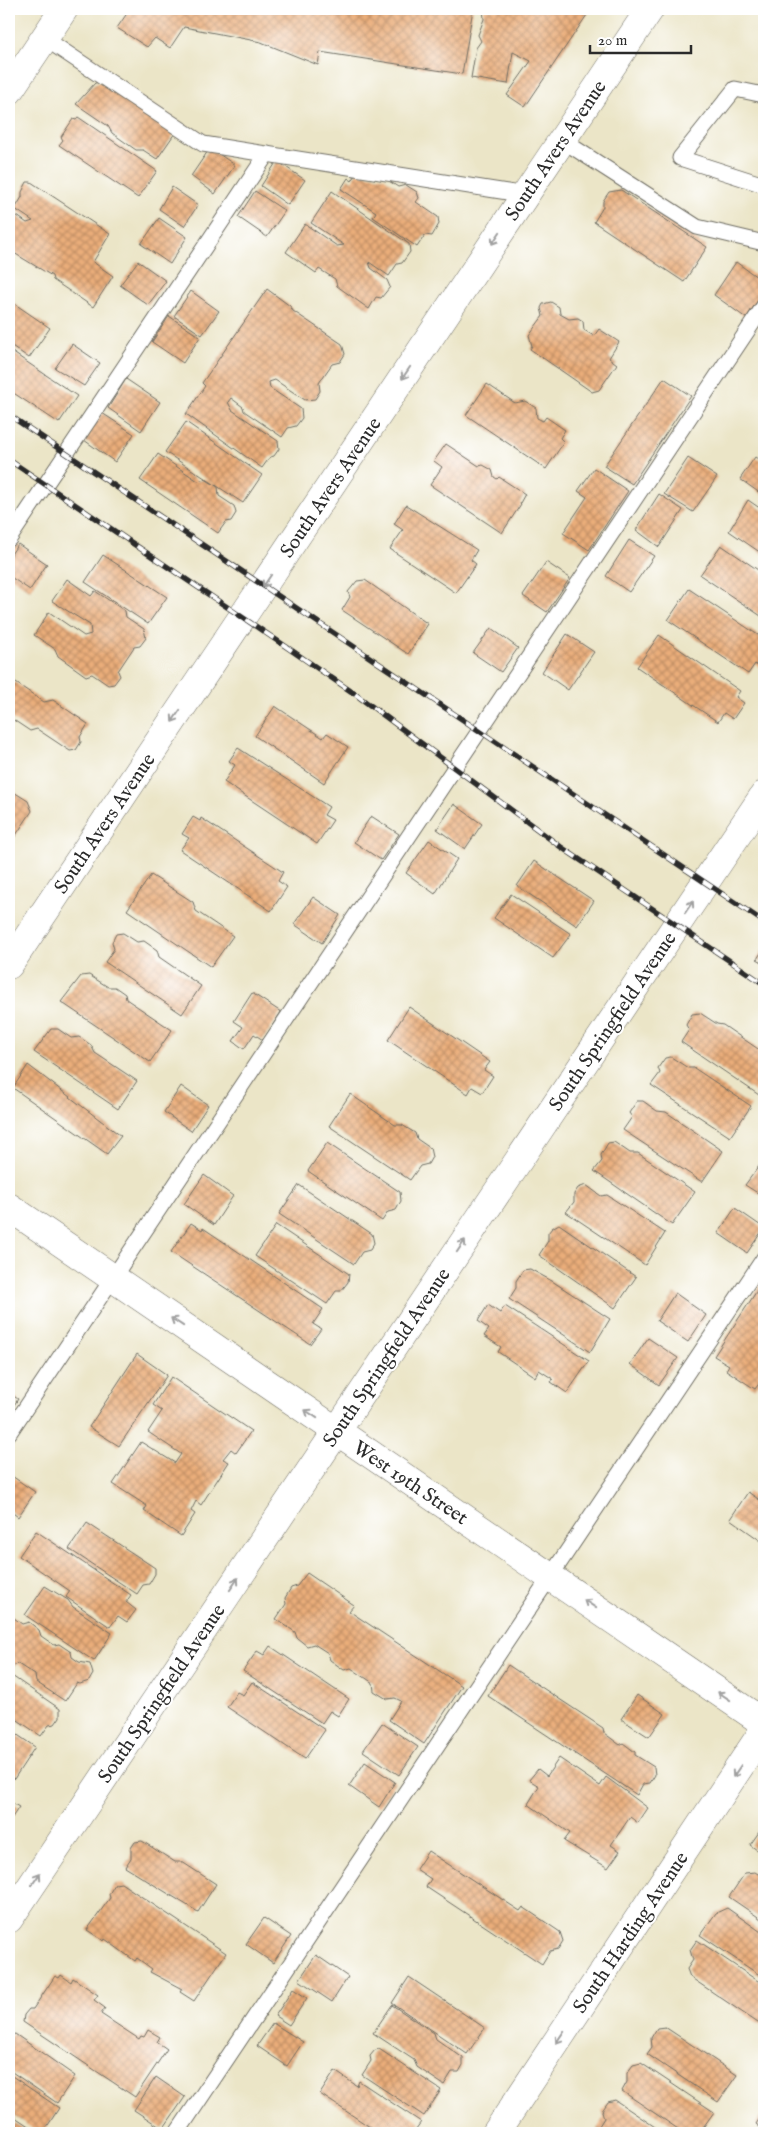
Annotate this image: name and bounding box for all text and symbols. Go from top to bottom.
scale bar [590,22,692,54]
text: 20 m [598,31,628,50]
street label: South Avers Avenue [500,76,612,226]
one-way arrow [491,231,501,245]
one-way arrow [401,366,411,380]
street label: South Avers Avenue [275,413,387,563]
one-way arrow [261,573,271,587]
one-way arrow [171,708,181,722]
street label: South Avers Avenue [49,749,161,899]
one-way arrow [684,901,694,915]
street label: South Springfield Avenue [544,927,683,1116]
one-way arrow [456,1239,466,1253]
street label: South Springfield Avenue [318,1263,457,1452]
one-way arrow [170,1317,184,1327]
one-way arrow [304,1409,318,1419]
street label: West 19th Street [348,1436,472,1531]
one-way arrow [229,1578,239,1592]
street label: South Springfield Avenue [93,1599,232,1788]
one-way arrow [583,1599,597,1609]
one-way arrow [717,1691,731,1701]
one-way arrow [732,1763,742,1777]
street label: South Harding Avenue [568,1847,695,2018]
one-way arrow [31,1872,41,1886]
one-way arrow [555,2030,565,2044]

